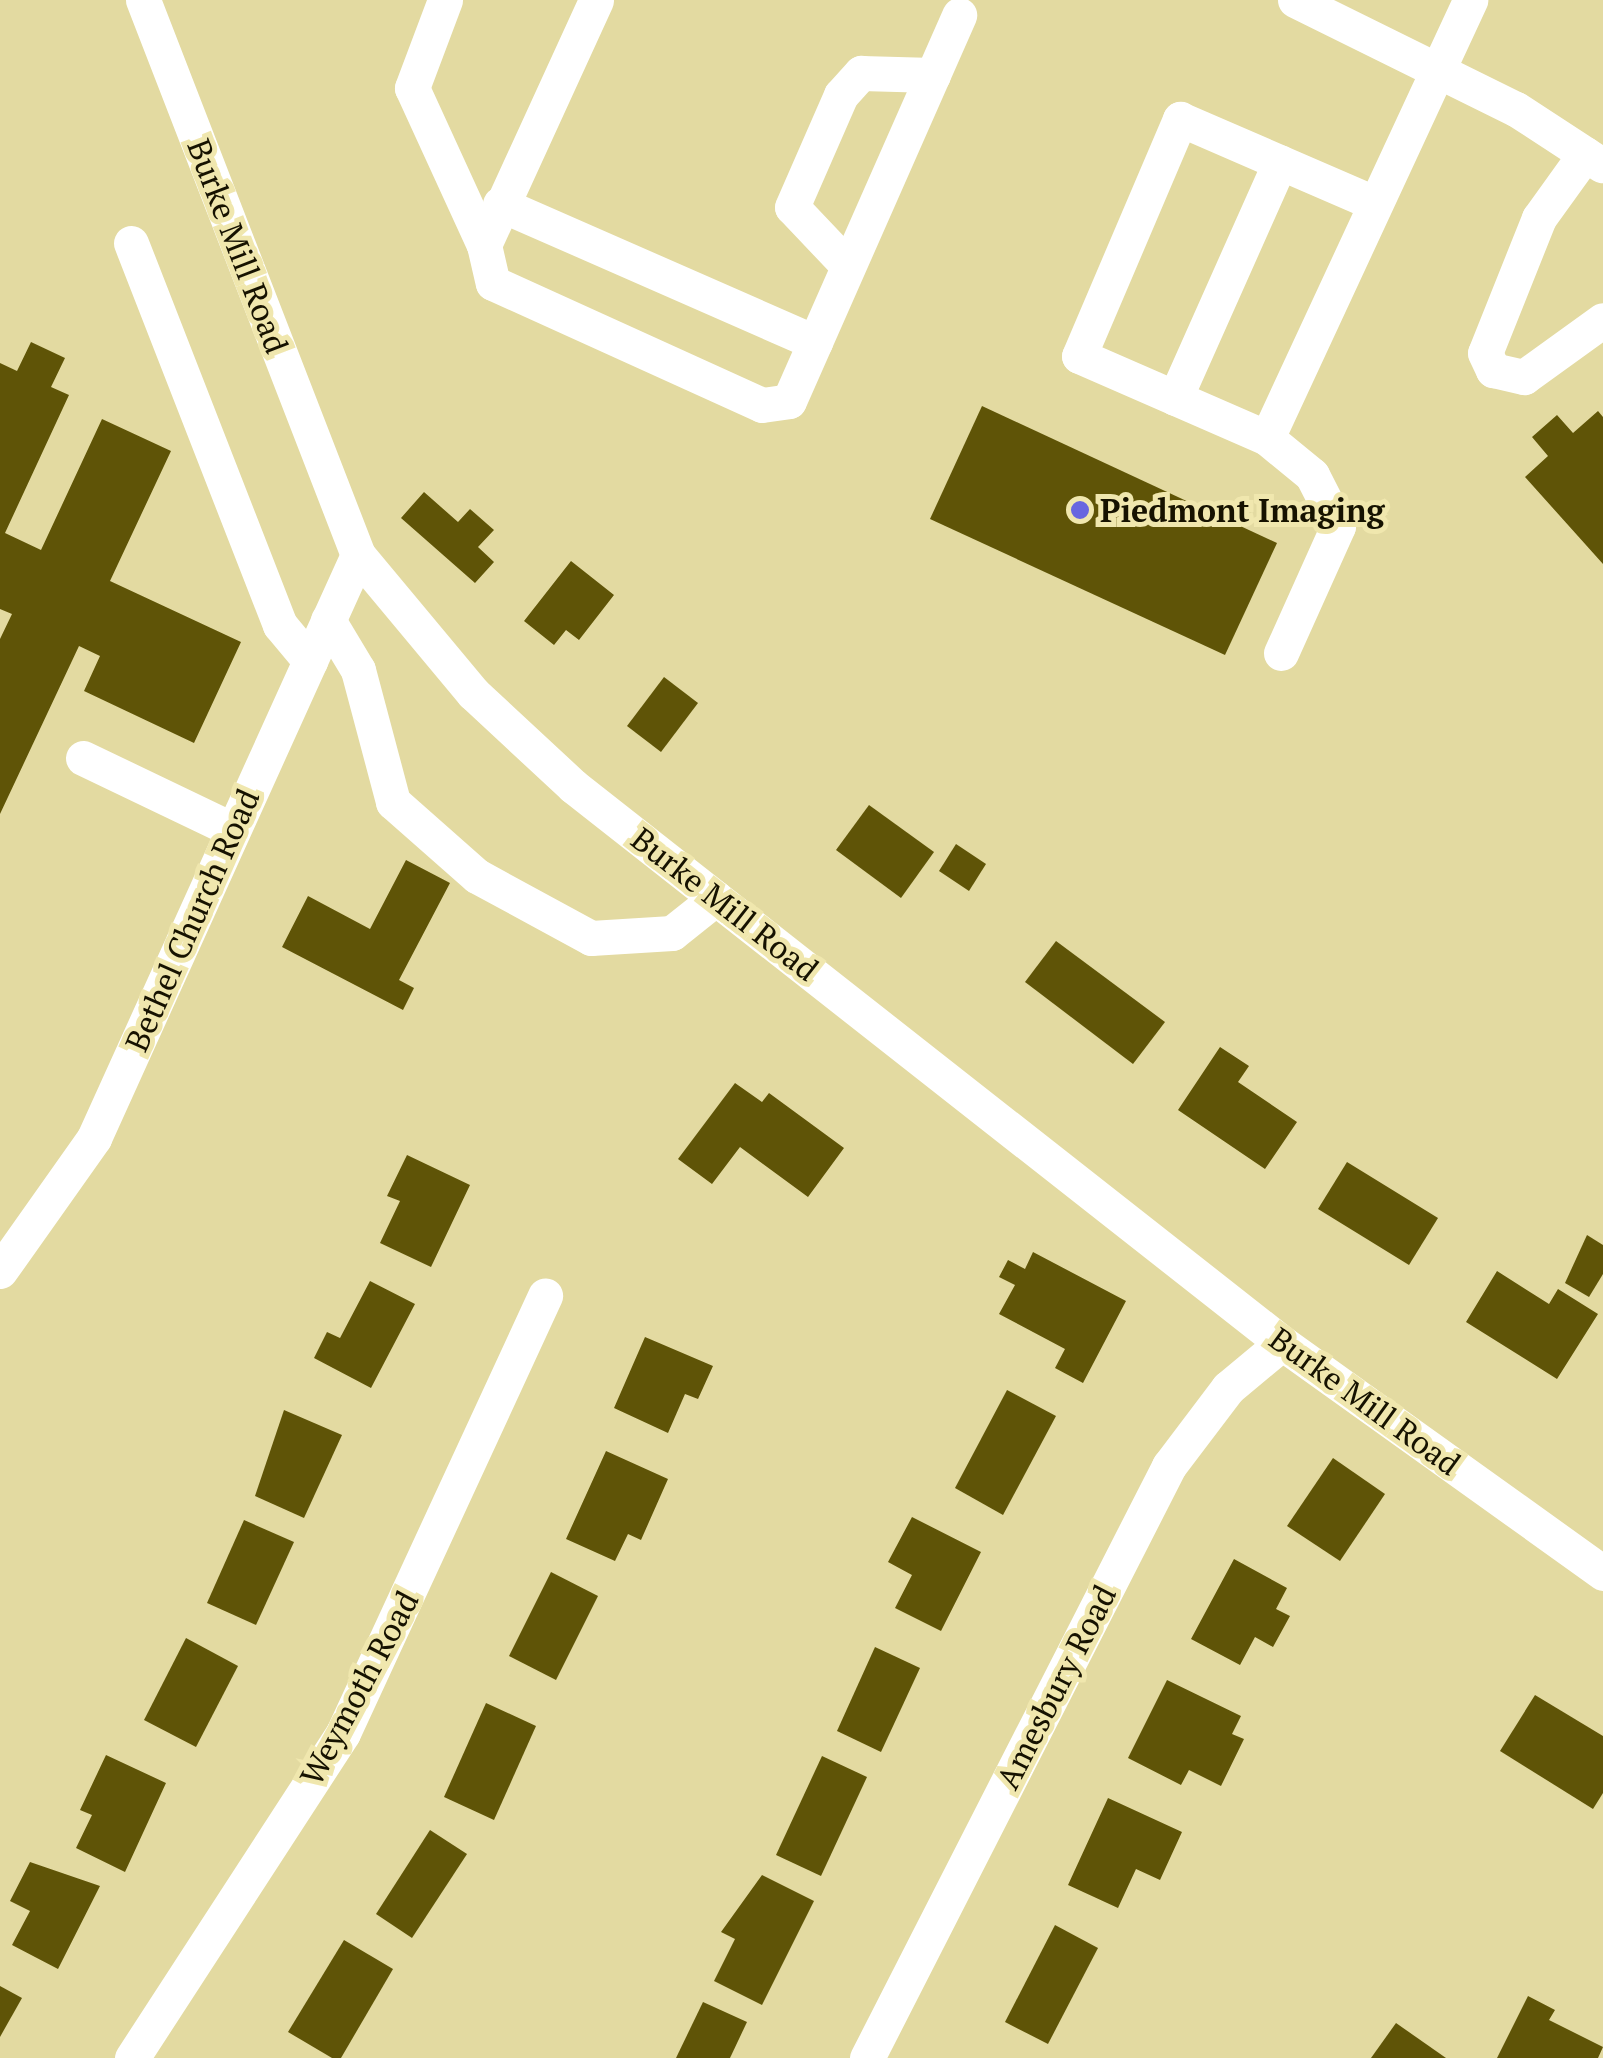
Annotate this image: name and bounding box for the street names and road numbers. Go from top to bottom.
street label: Burke Mill Road [180,134,296,358]
street label: Bethel Church Road [117,783,267,1057]
street label: Burke Mill Road [624,819,826,989]
street label: Burke Mill Road [1262,1319,1468,1483]
street label: Amesbury Road [988,1579,1124,1795]
street label: Weymoth Road [292,1584,426,1792]

